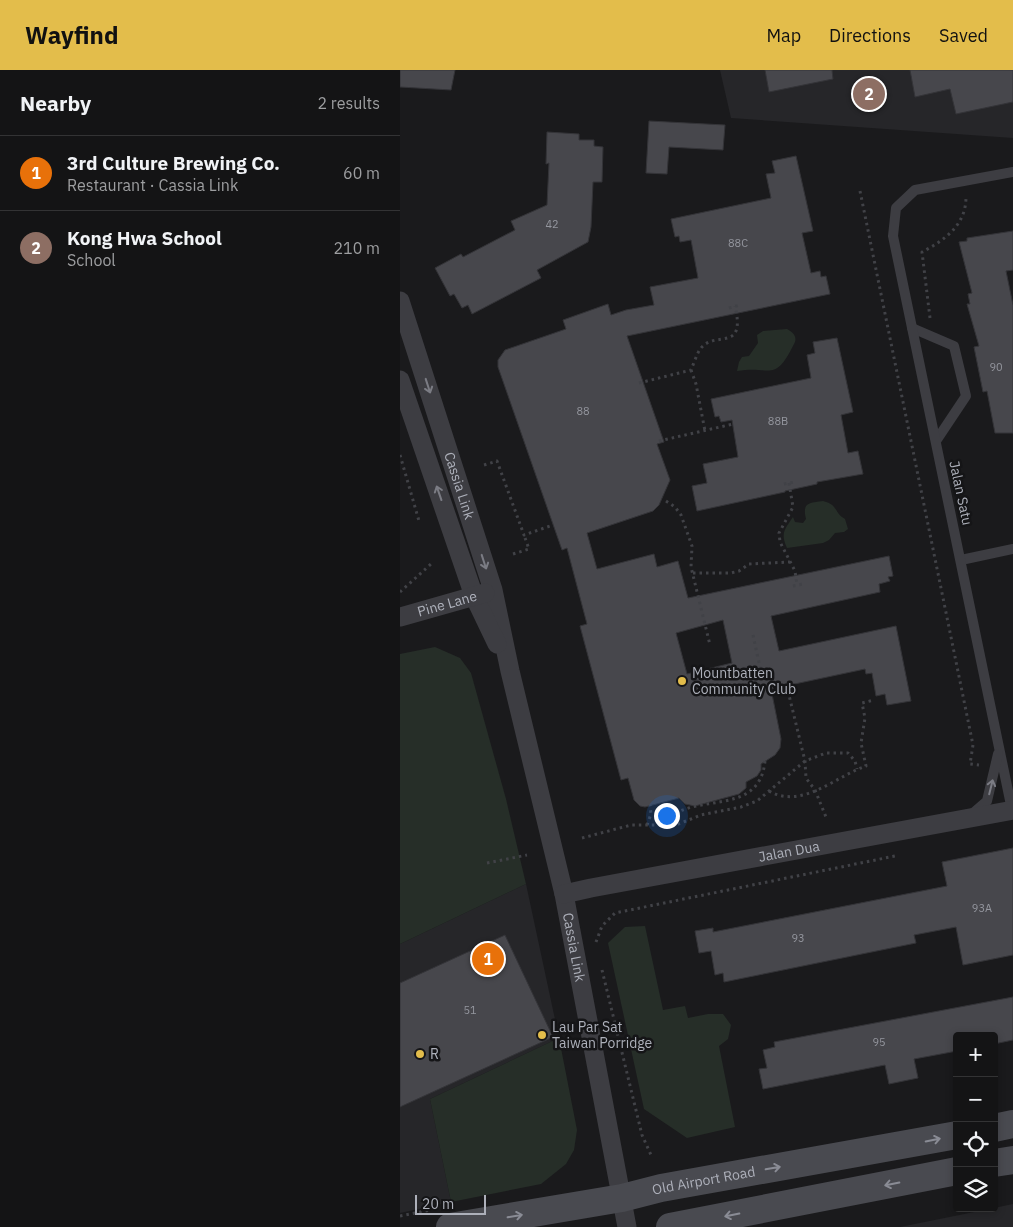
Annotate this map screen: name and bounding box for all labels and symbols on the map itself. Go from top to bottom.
pin: 2 [853,75,885,113]
house number: 42 [545,217,559,231]
house number: 88C [728,236,748,250]
house number: 90 [989,360,1003,374]
one-way arrow [424,378,433,393]
house number: 88 [576,404,590,418]
house number: 88B [768,414,788,428]
street label: Cassia Link [440,450,479,522]
street label: Jalan Satu [945,459,977,527]
one-way arrow [434,486,443,501]
one-way arrow [480,553,490,569]
street label: Pine Lane [415,587,479,621]
place label: Mountbatten Community Club [692,664,796,698]
marker: Mountbatten Community Club [676,675,688,687]
one-way arrow [987,779,996,795]
your location [654,803,680,829]
street label: Jalan Dua [757,837,822,866]
house number: 93A [972,901,992,915]
street label: Cassia Link [559,911,590,984]
house number: 93 [791,931,805,945]
pin: 1 [472,940,504,978]
house number: 51 [463,1003,477,1017]
place label: Lau Par Sat Taiwan Porridge [552,1018,653,1052]
marker: Lau Par Sat Taiwan Porridge [536,1029,548,1041]
house number: 95 [872,1035,886,1049]
place label: R [430,1045,439,1063]
marker: R [414,1048,426,1060]
one-way arrow [924,1134,940,1144]
street label: Old Airport Road [650,1162,757,1199]
one-way arrow [764,1163,780,1173]
one-way arrow [884,1179,900,1189]
scale bar [415,1192,486,1215]
one-way arrow [507,1210,523,1220]
one-way arrow [725,1210,741,1220]

